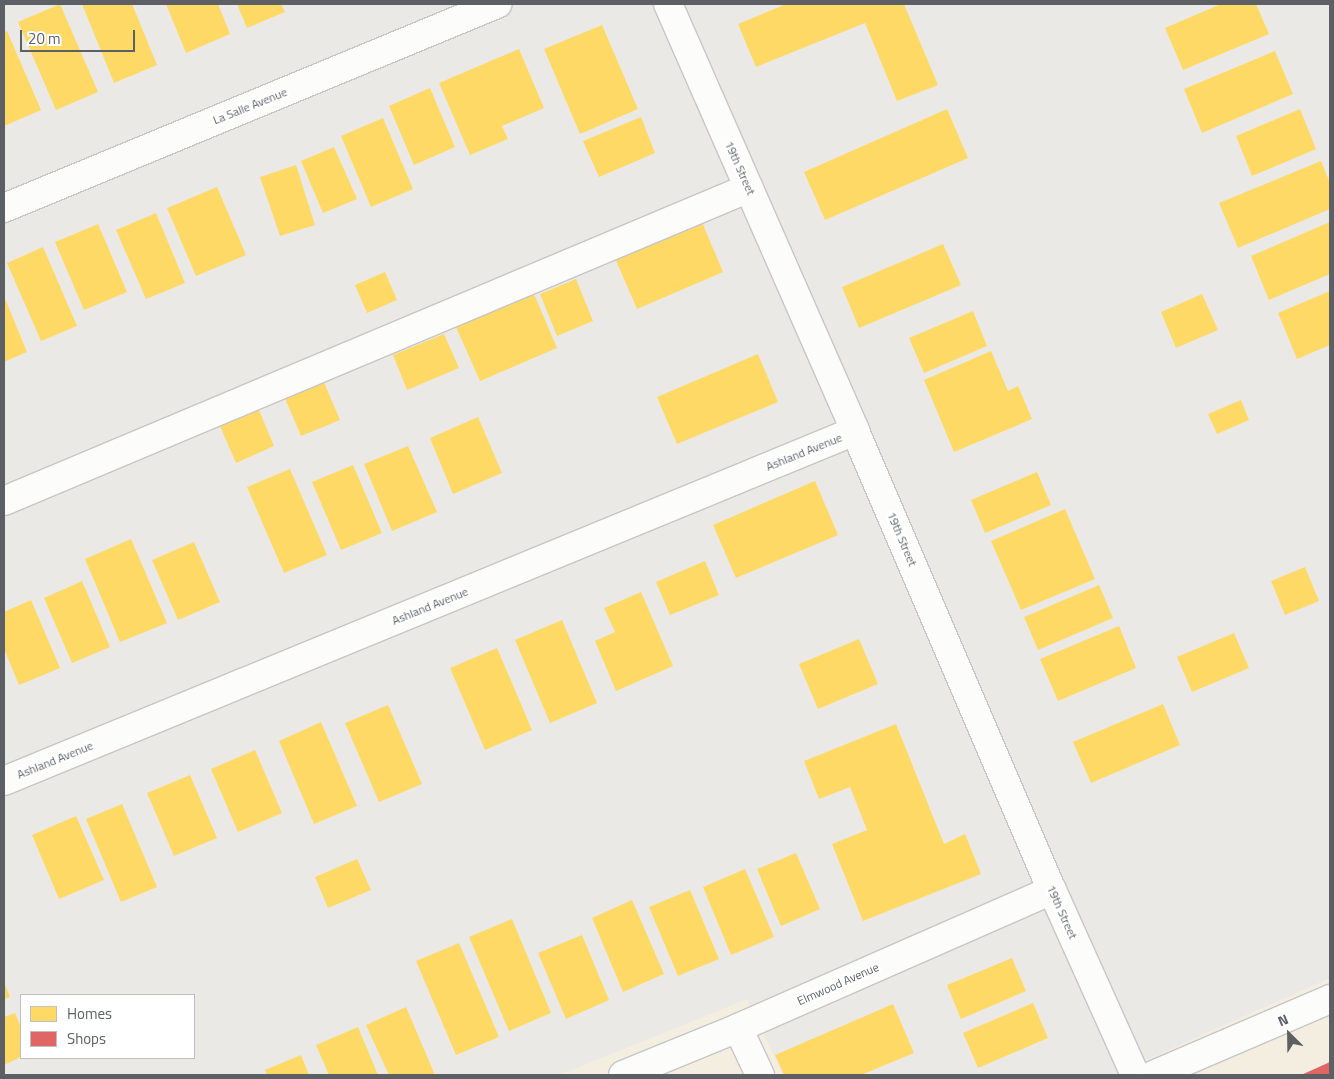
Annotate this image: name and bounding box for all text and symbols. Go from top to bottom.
scale bar [22,20,138,52]
text: 20 m [28,27,61,50]
street label: La Salle Avenue [211,85,289,127]
street label: 19th Street [722,139,758,197]
street label: Ashland Avenue [764,430,844,474]
street label: 19th Street [884,510,920,568]
street label: Ashland Avenue [390,584,470,628]
street label: Ashland Avenue [15,738,95,782]
street label: 19th Street [1044,883,1080,941]
street label: Elmwood Avenue [795,960,881,1008]
legend [20,994,195,1059]
text: Homes [67,1002,112,1025]
text: N [1274,1008,1292,1031]
north arrow [1264,1009,1314,1059]
text: Shops [67,1027,106,1050]

